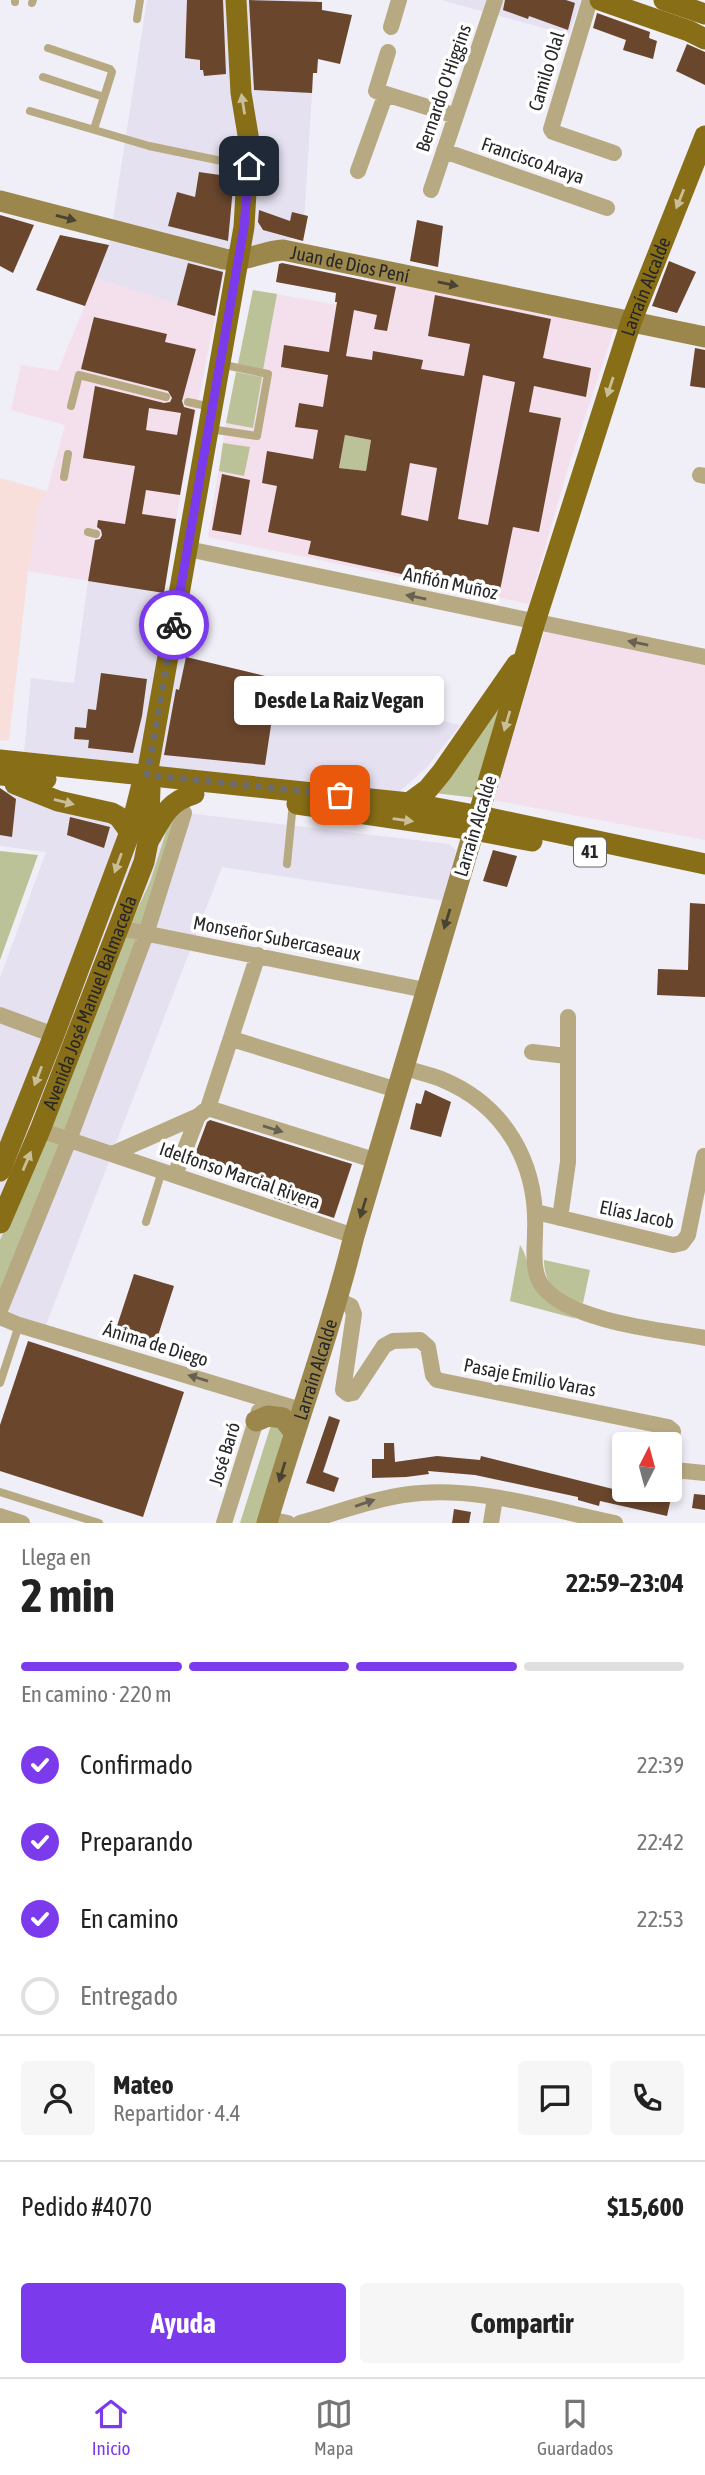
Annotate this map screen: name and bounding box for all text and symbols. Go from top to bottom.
street label: Bernardo O'Higgins [411,21,475,155]
street label: Camilo Olal [524,29,568,113]
one-way arrow [237,93,248,115]
street label: Francisco Araya [479,132,587,188]
pin [219,136,279,196]
icon: home [230,147,268,185]
one-way arrow [674,189,685,210]
one-way arrow [55,213,77,224]
street label: Larraín Alcalde [616,234,675,339]
street label: Juan de Dios Pení [289,241,411,287]
one-way arrow [437,278,459,289]
one-way arrow [604,377,615,398]
street label: Anfión Muñoz [402,562,500,604]
courier [139,590,209,660]
one-way arrow [405,591,427,602]
icon: bike [155,606,193,644]
one-way arrow [627,638,649,649]
callout: Desde La Raiz Vegan [235,676,445,725]
text: Desde La Raiz Vegan [254,687,424,713]
one-way arrow [501,711,511,732]
pin [310,765,370,825]
street label: Larraín Alcalde [449,773,501,879]
icon: bag [321,776,359,814]
one-way arrow [53,797,75,808]
one-way arrow [393,814,415,825]
road number: 41 [574,838,606,866]
one-way arrow [112,853,123,874]
street label: Avenida José Manuel Balmaceda [38,892,141,1113]
one-way arrow [442,908,452,929]
street label: Monseñor Subercaseaux [192,911,363,965]
one-way arrow [32,1066,43,1087]
one-way arrow [263,1124,284,1134]
street label: Idelfonso Marcial Rivera [157,1137,323,1213]
one-way arrow [22,1150,33,1171]
street label: Elías Jacob [598,1195,676,1233]
one-way arrow [357,1197,367,1218]
street label: Larraín Alcalde [289,1316,341,1423]
street label: Ánima de Diego [101,1318,211,1370]
street label: Pasaje Emilio Varas [462,1353,598,1401]
one-way arrow [187,1373,208,1383]
street label: José Baró [204,1419,244,1488]
north arrow [612,1432,682,1502]
map controls [612,1432,682,1502]
one-way arrow [277,1462,287,1483]
one-way arrow [355,1497,376,1508]
text: Llega en [21,1544,91,1570]
text: 22:59–23:04 [566,1568,684,1598]
text: 2 min [21,1569,115,1622]
text: En camino · 220 m [21,1681,172,1707]
icon: check [21,1746,59,1784]
text: Confirmado [80,1750,193,1780]
text: 22:39 [637,1752,684,1778]
icon: check [21,1823,59,1861]
text: Preparando [80,1827,193,1857]
text: 22:42 [637,1829,684,1855]
icon: check [21,1900,59,1938]
text: En camino [80,1904,179,1934]
text: 22:53 [637,1906,684,1932]
text: Entregado [80,1981,178,2011]
button: person [21,2061,95,2135]
button: chat [518,2061,592,2135]
button: phone [610,2061,684,2135]
text: Mateo [113,2070,174,2100]
text: Repartidor · 4.4 [113,2100,240,2126]
text: Pedido #4070 [21,2192,152,2222]
text: $15,600 [607,2192,684,2222]
button: Ayuda [21,2283,346,2363]
button: Compartir [360,2283,684,2363]
tab: Inicio [92,2395,131,2459]
tab: Mapa [314,2395,353,2459]
tab: Guardados [537,2395,613,2459]

